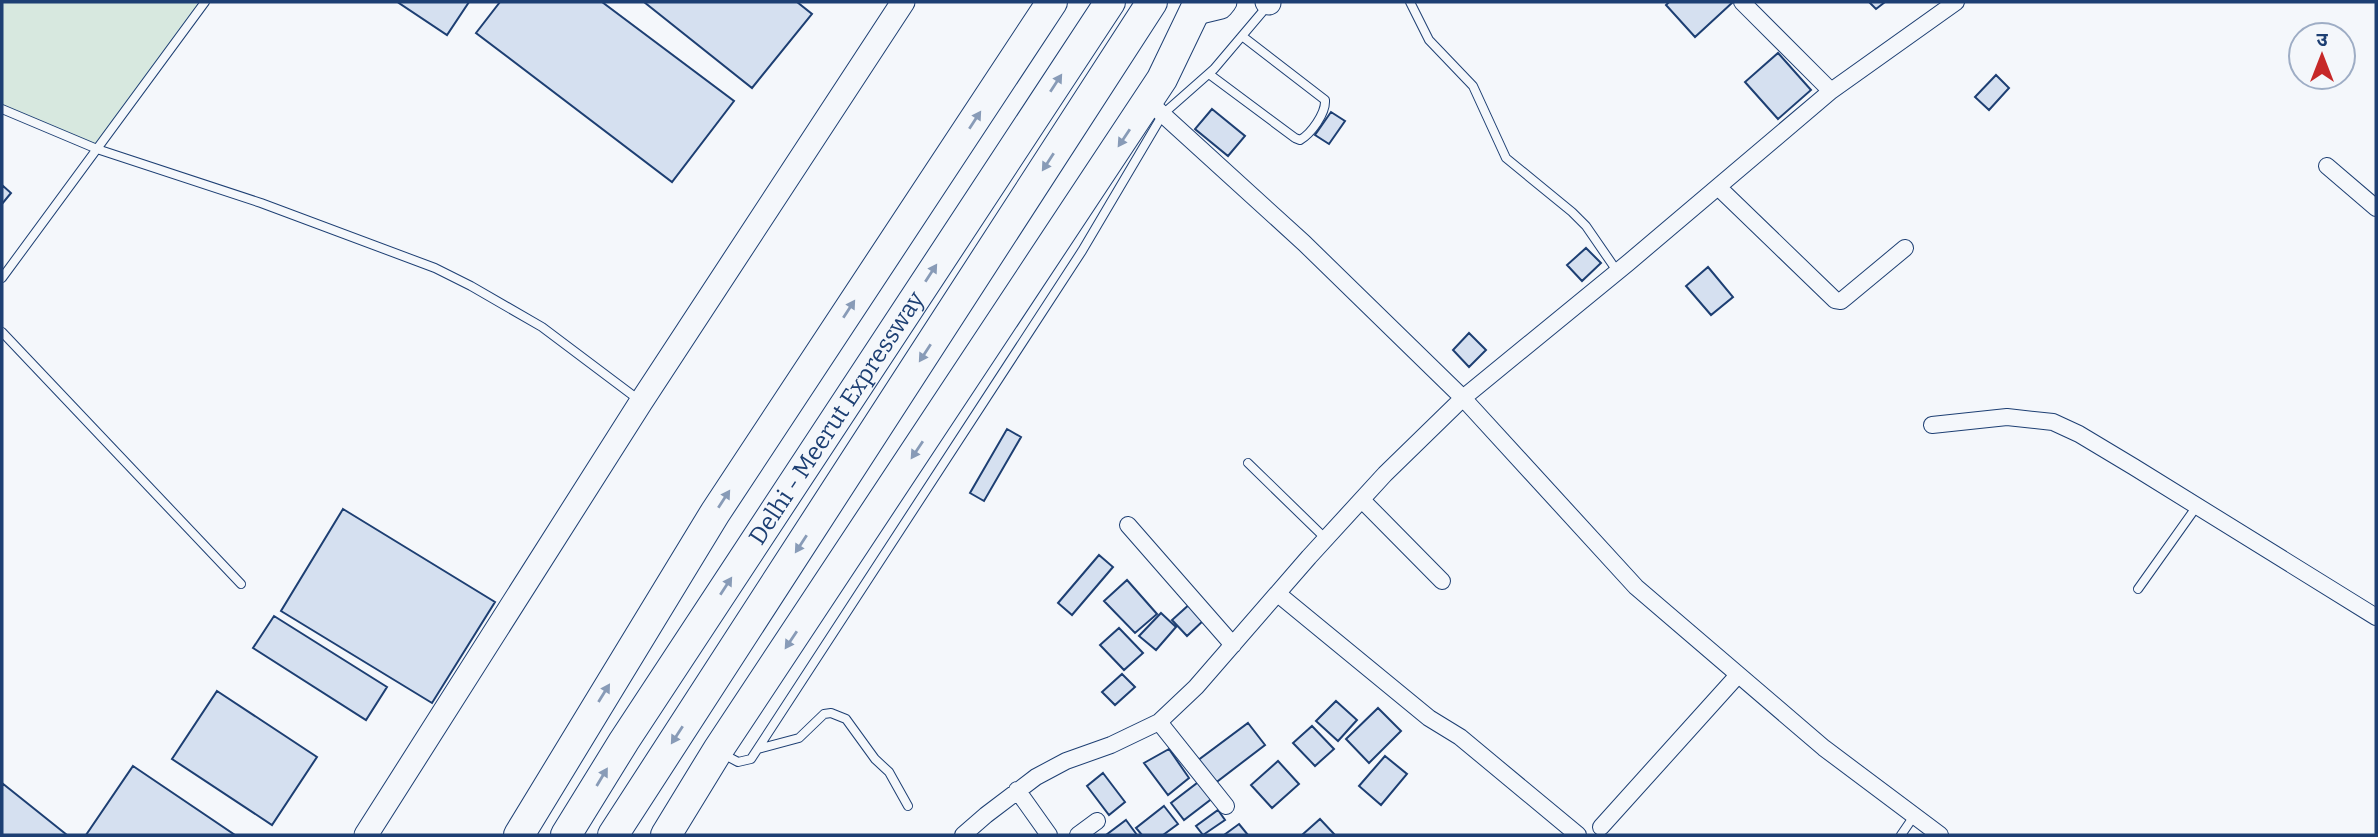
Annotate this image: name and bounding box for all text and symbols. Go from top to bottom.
north arrow [2287,21,2357,91]
text: उ [2316,28,2328,51]
one-way arrow [1049,74,1063,92]
one-way arrow [968,110,981,129]
one-way arrow [1117,129,1131,147]
one-way arrow [1041,153,1055,171]
one-way arrow [925,263,938,283]
street label: Delhi - Meerut Expressway [743,286,930,550]
one-way arrow [843,300,856,319]
one-way arrow [918,343,931,363]
one-way arrow [910,441,924,459]
one-way arrow [717,490,730,509]
one-way arrow [794,535,808,553]
one-way arrow [719,576,732,596]
one-way arrow [785,630,798,650]
one-way arrow [598,683,611,702]
one-way arrow [671,725,684,745]
one-way arrow [595,767,608,787]

